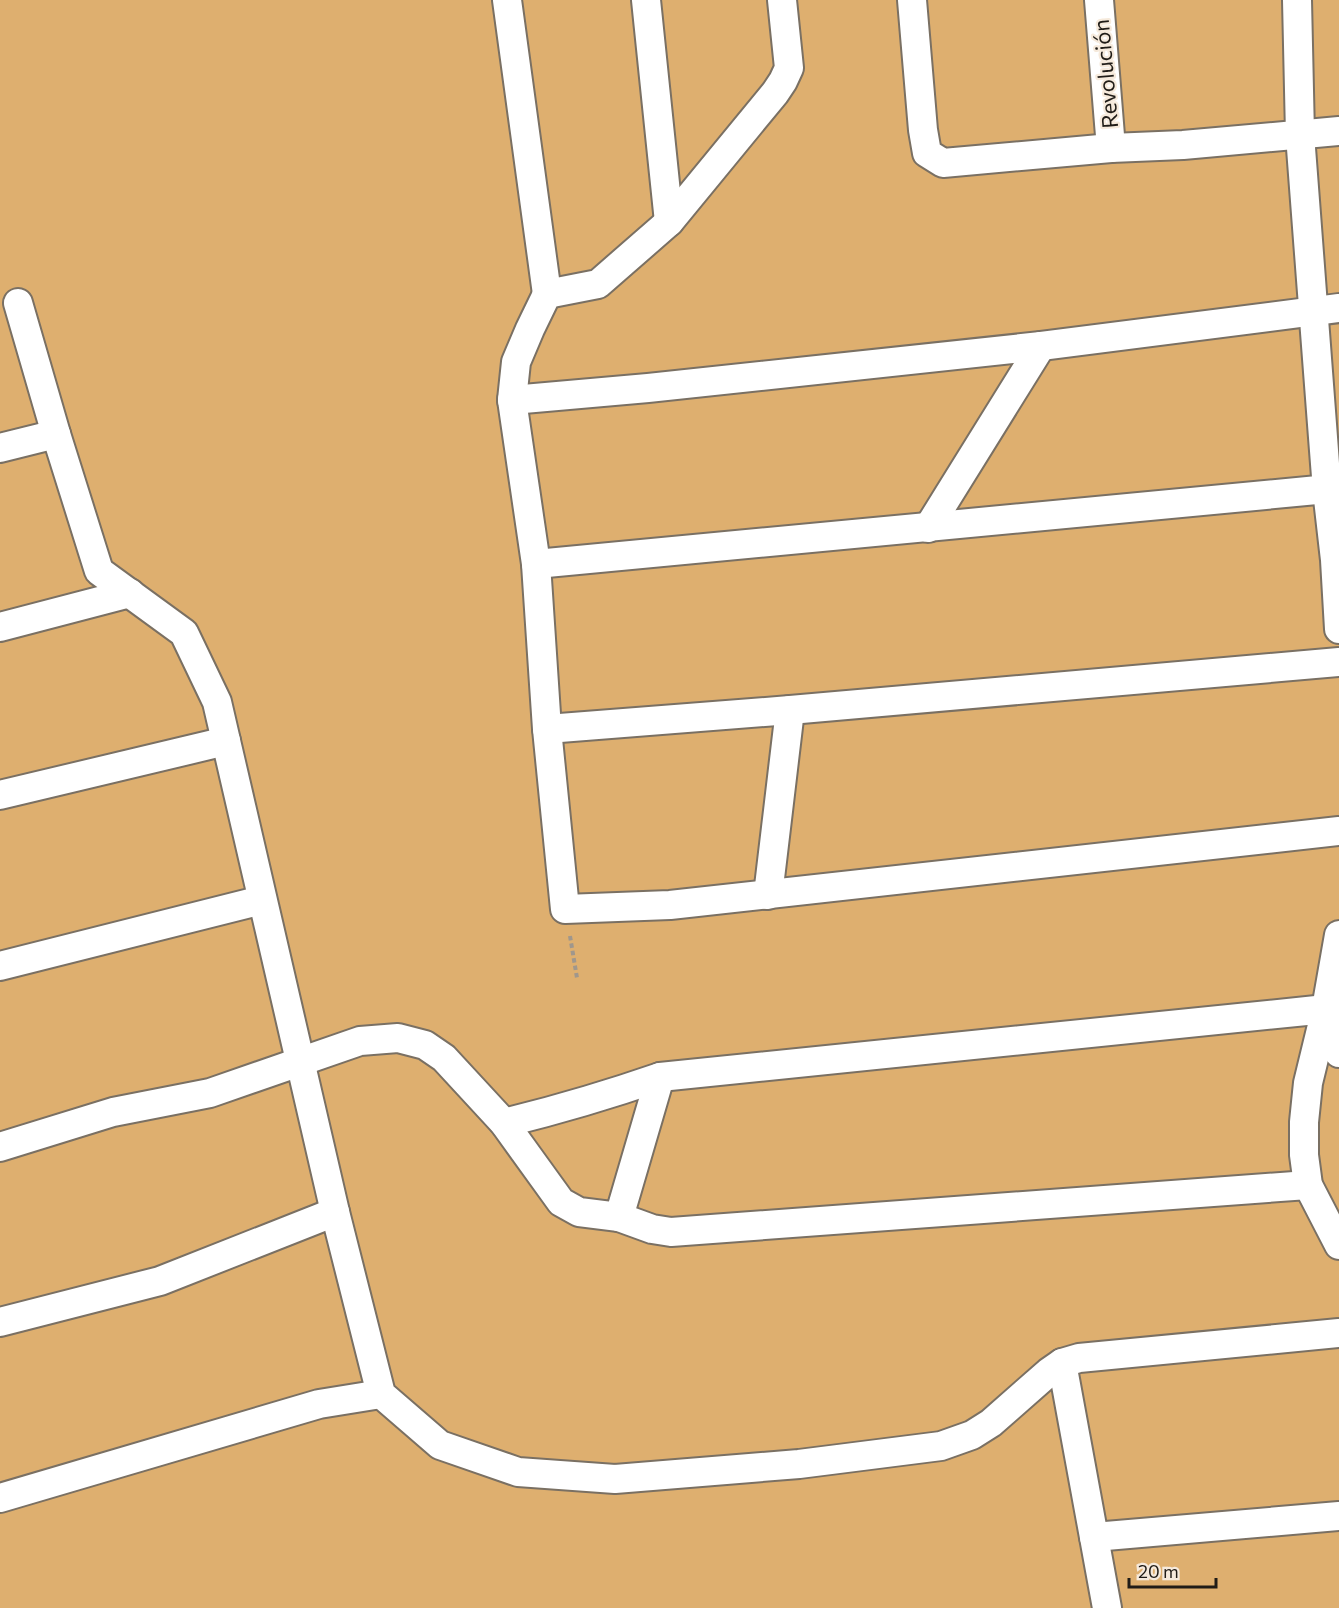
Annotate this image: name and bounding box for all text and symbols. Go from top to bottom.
street label: Revolución [1087,18,1123,130]
scale bar [1129,1551,1216,1589]
text: 20 m [1138,1560,1179,1582]

